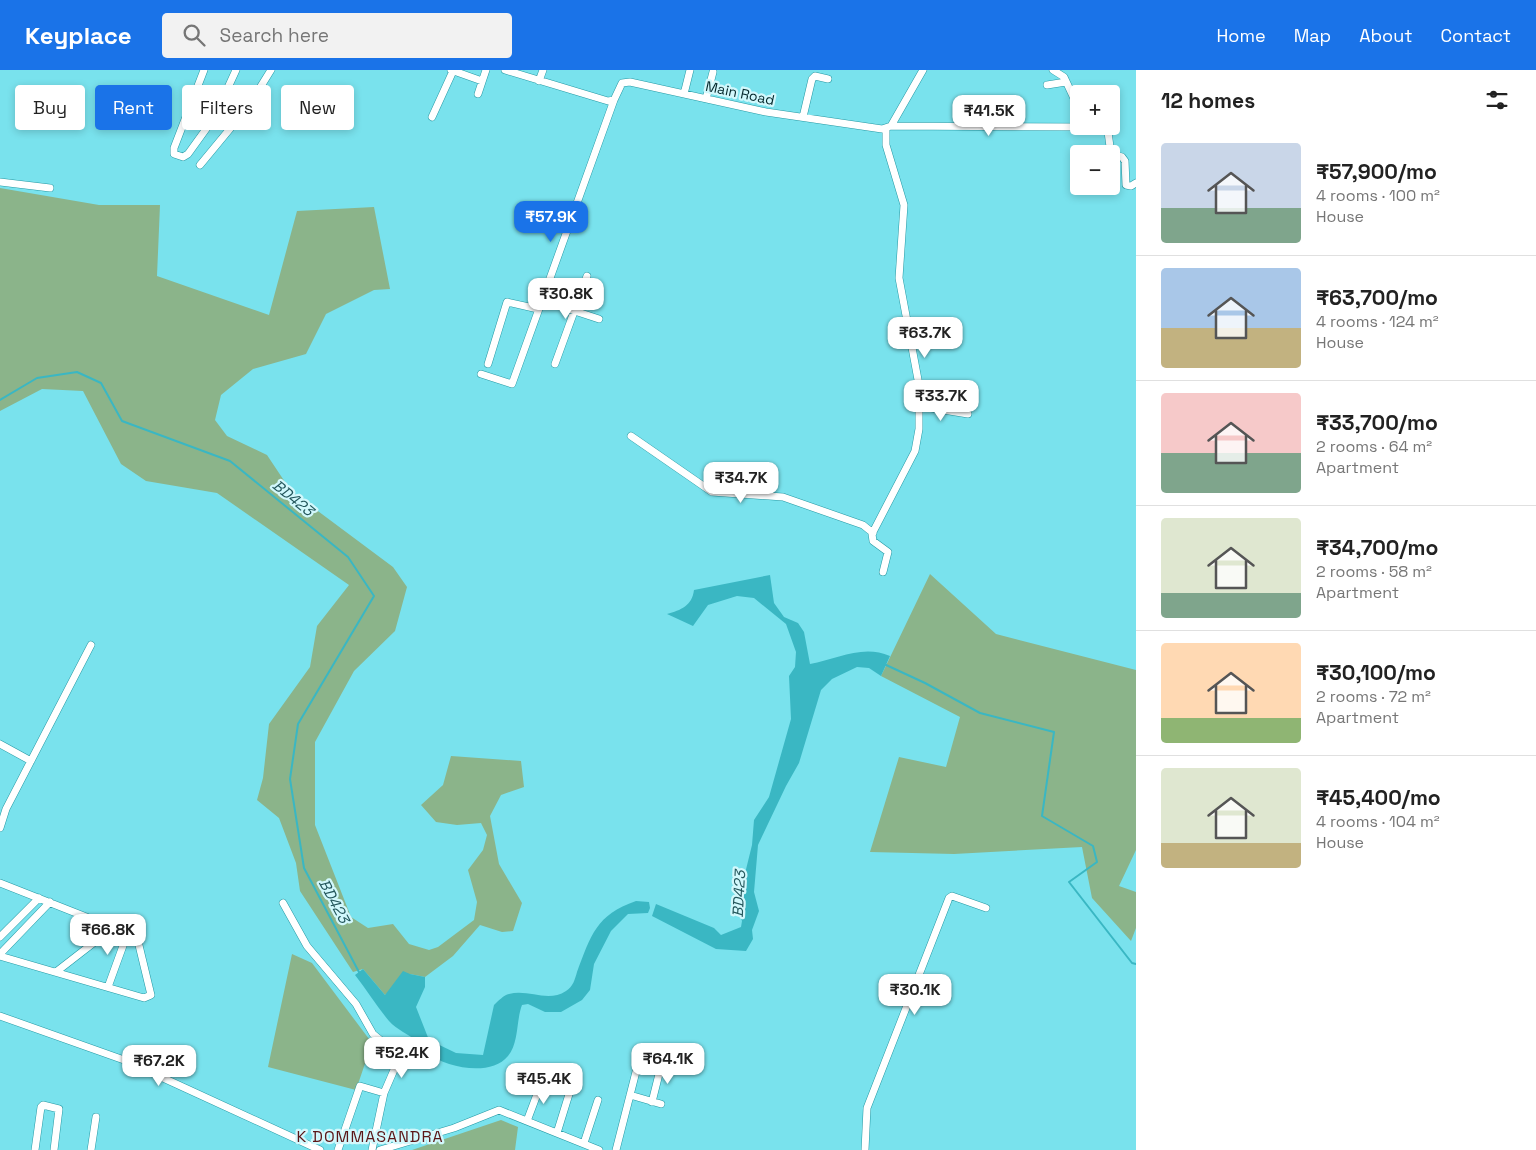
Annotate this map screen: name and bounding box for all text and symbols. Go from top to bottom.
search box [162,13,512,58]
text: Keyplace [25,20,132,51]
icon: search [180,21,208,49]
text: Search here [220,23,329,48]
text: Home [1217,24,1266,47]
text: Map [1294,24,1331,47]
text: About [1359,24,1413,47]
text: Contact [1441,24,1511,47]
street label: Main Road [704,77,776,109]
chip: Buy [15,85,85,130]
chip: Rent [95,85,172,130]
chip: Filters [182,85,271,130]
chip: New [281,85,354,130]
map controls [1070,85,1120,195]
button: + [1070,85,1120,135]
icon: filters [1483,86,1511,114]
text: 12 homes [1161,87,1255,114]
pin: ₹41.5K [948,94,1030,137]
text: ₹41.5K [963,100,1015,121]
button: − [1070,145,1120,195]
text: ₹57,900/mo [1316,158,1437,185]
icon: home [1201,163,1261,223]
text: 4 rooms · 100 m² [1316,185,1440,206]
pin: ₹57.9K [510,200,592,243]
text: ₹57.9K [525,206,577,227]
text: House [1316,206,1364,227]
pin: ₹30.8K [525,278,607,320]
text: ₹30.8K [539,283,593,304]
text: ₹63,700/mo [1316,284,1438,311]
icon: home [1201,288,1261,348]
text: 4 rooms · 124 m² [1316,311,1439,332]
pin: ₹63.7K [884,316,966,359]
text: ₹63.7K [899,322,951,343]
text: House [1316,332,1364,353]
pin: ₹33.7K [900,380,982,422]
text: ₹33.7K [915,385,967,406]
text: ₹33,700/mo [1316,409,1438,436]
icon: home [1201,413,1261,473]
text: 2 rooms · 64 m² [1316,436,1432,457]
text: Apartment [1316,457,1399,478]
pin: ₹34.7K [700,462,782,504]
text: ₹34.7K [715,467,767,488]
water label: BD423 [269,475,319,521]
text: ₹34,700/mo [1316,534,1438,561]
icon: home [1201,538,1261,598]
text: 2 rooms · 58 m² [1316,561,1432,582]
text: Apartment [1316,582,1399,603]
text: ₹30,100/mo [1316,659,1436,686]
icon: home [1201,663,1261,723]
text: 2 rooms · 72 m² [1316,686,1431,707]
text: Apartment [1316,707,1399,728]
text: ₹45,400/mo [1316,784,1441,811]
icon: home [1201,788,1261,848]
text: 4 rooms · 104 m² [1316,811,1440,832]
text: House [1316,832,1364,853]
water label: BD423 [728,868,749,918]
water label: BD423 [315,875,355,928]
pin: ₹66.8K [67,914,149,956]
text: ₹66.8K [81,919,135,940]
pin: ₹30.1K [874,974,956,1016]
text: ₹30.1K [889,979,941,1000]
pin: ₹52.4K [361,1036,443,1079]
text: ₹52.4K [375,1042,429,1063]
pin: ₹64.1K [627,1042,709,1085]
pin: ₹67.2K [118,1044,200,1087]
text: ₹64.1K [642,1048,694,1069]
text: ₹67.2K [133,1050,185,1071]
pin: ₹45.4K [503,1062,585,1105]
text: ₹45.4K [517,1068,571,1089]
district label: K DOMMASANDRA [296,1126,444,1147]

